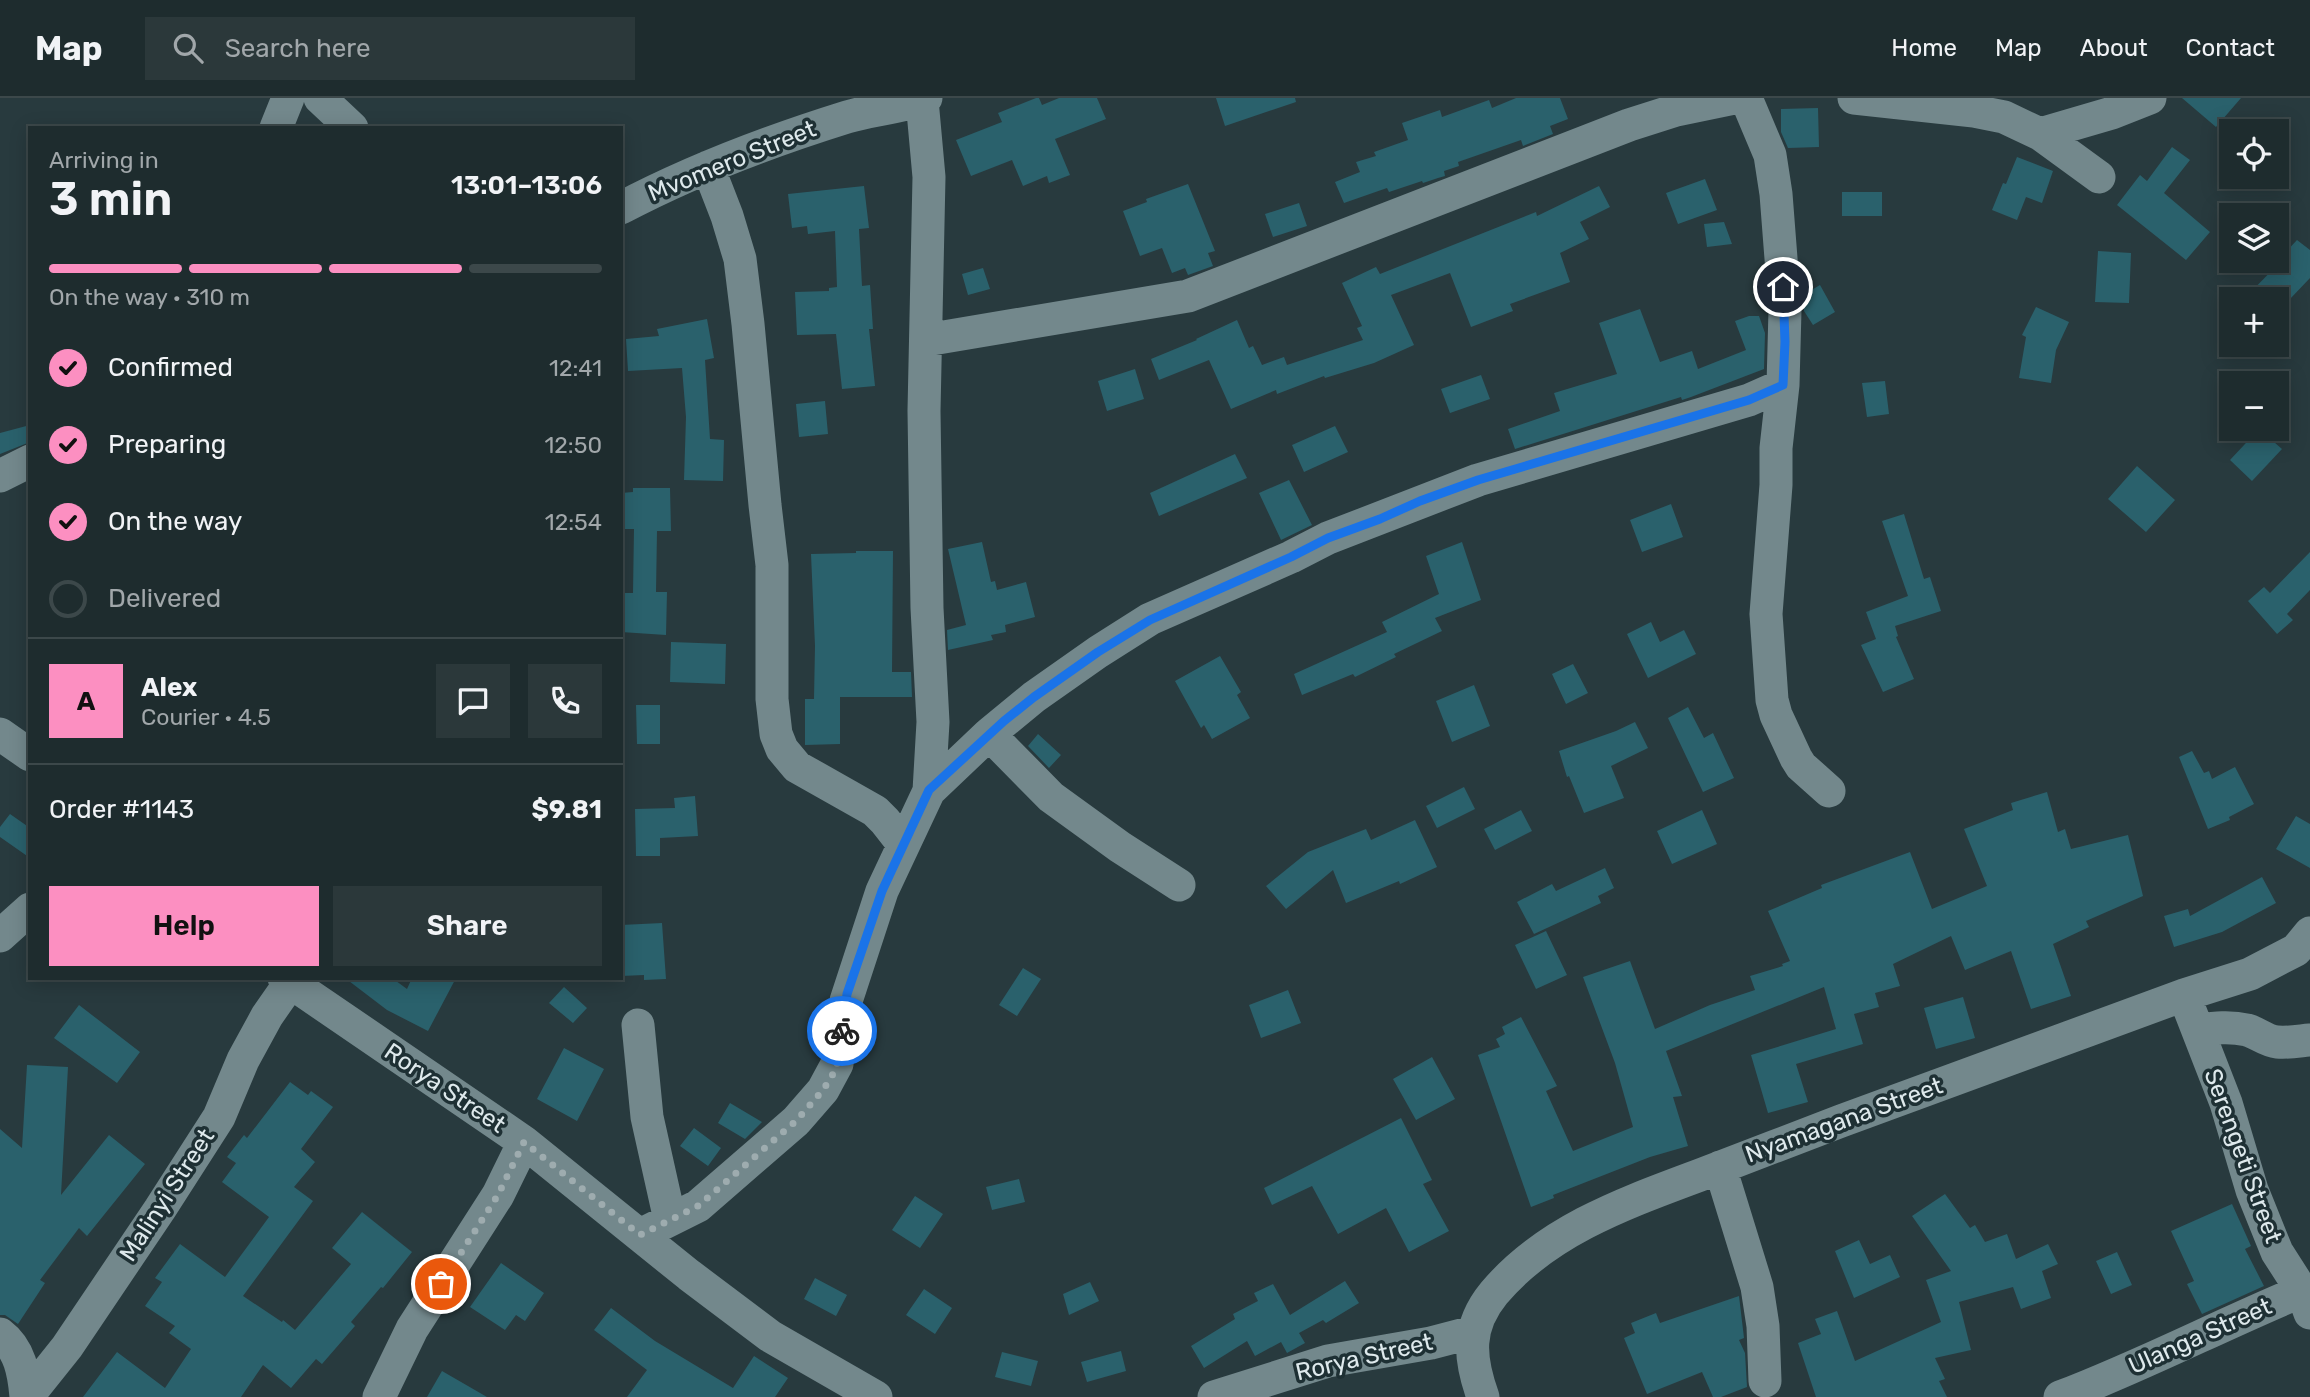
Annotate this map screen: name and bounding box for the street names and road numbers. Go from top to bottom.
street label: Mvomero Street [644,115,820,207]
street label: Rorya Street [379,1037,511,1139]
street label: Serengeti Street [2198,1065,2288,1247]
street label: Nyamagana Street [1742,1071,1946,1169]
street label: Malinyi Street [114,1123,220,1267]
street label: Ulanga Street [2124,1292,2276,1380]
street label: Rorya Street [1293,1328,1435,1386]

